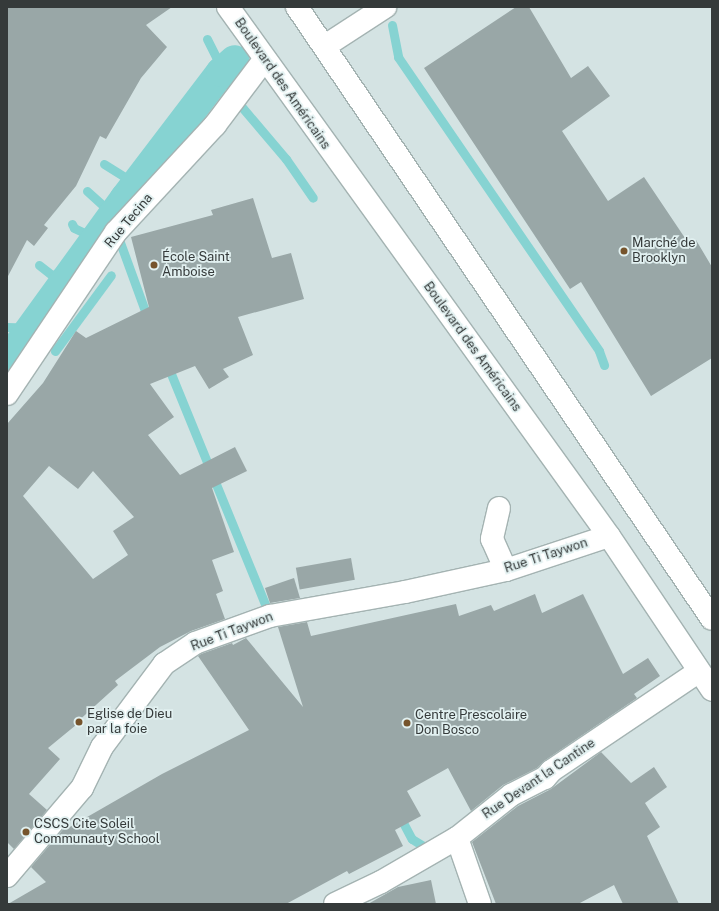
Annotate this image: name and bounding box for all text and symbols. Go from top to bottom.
street label: Boulevard des Américains [231,15,333,153]
street label: Rue Tecina [102,191,156,251]
place label: Marché de Brooklyn [632,236,696,267]
marker: Marché de Brooklyn [619,246,629,256]
place label: École Saint Amboise [162,250,230,281]
marker: École Saint Amboise [149,260,159,270]
street label: Boulevard des Américains [420,279,524,415]
street label: Rue Ti Taywon [502,535,590,577]
street label: Rue Ti Taywon [189,609,275,655]
place label: Eglise de Dieu par la foie [87,707,173,738]
place label: Centre Prescolaire Don Bosco [415,708,527,739]
marker: Eglise de Dieu par la foie [74,717,84,727]
marker: Centre Prescolaire Don Bosco [402,718,412,728]
street label: Rue Devant la Cantine [480,735,598,823]
place label: CSCS Cite Soleil Communauty School [34,817,160,848]
marker: CSCS Cite Soleil Communauty School [21,827,31,837]

